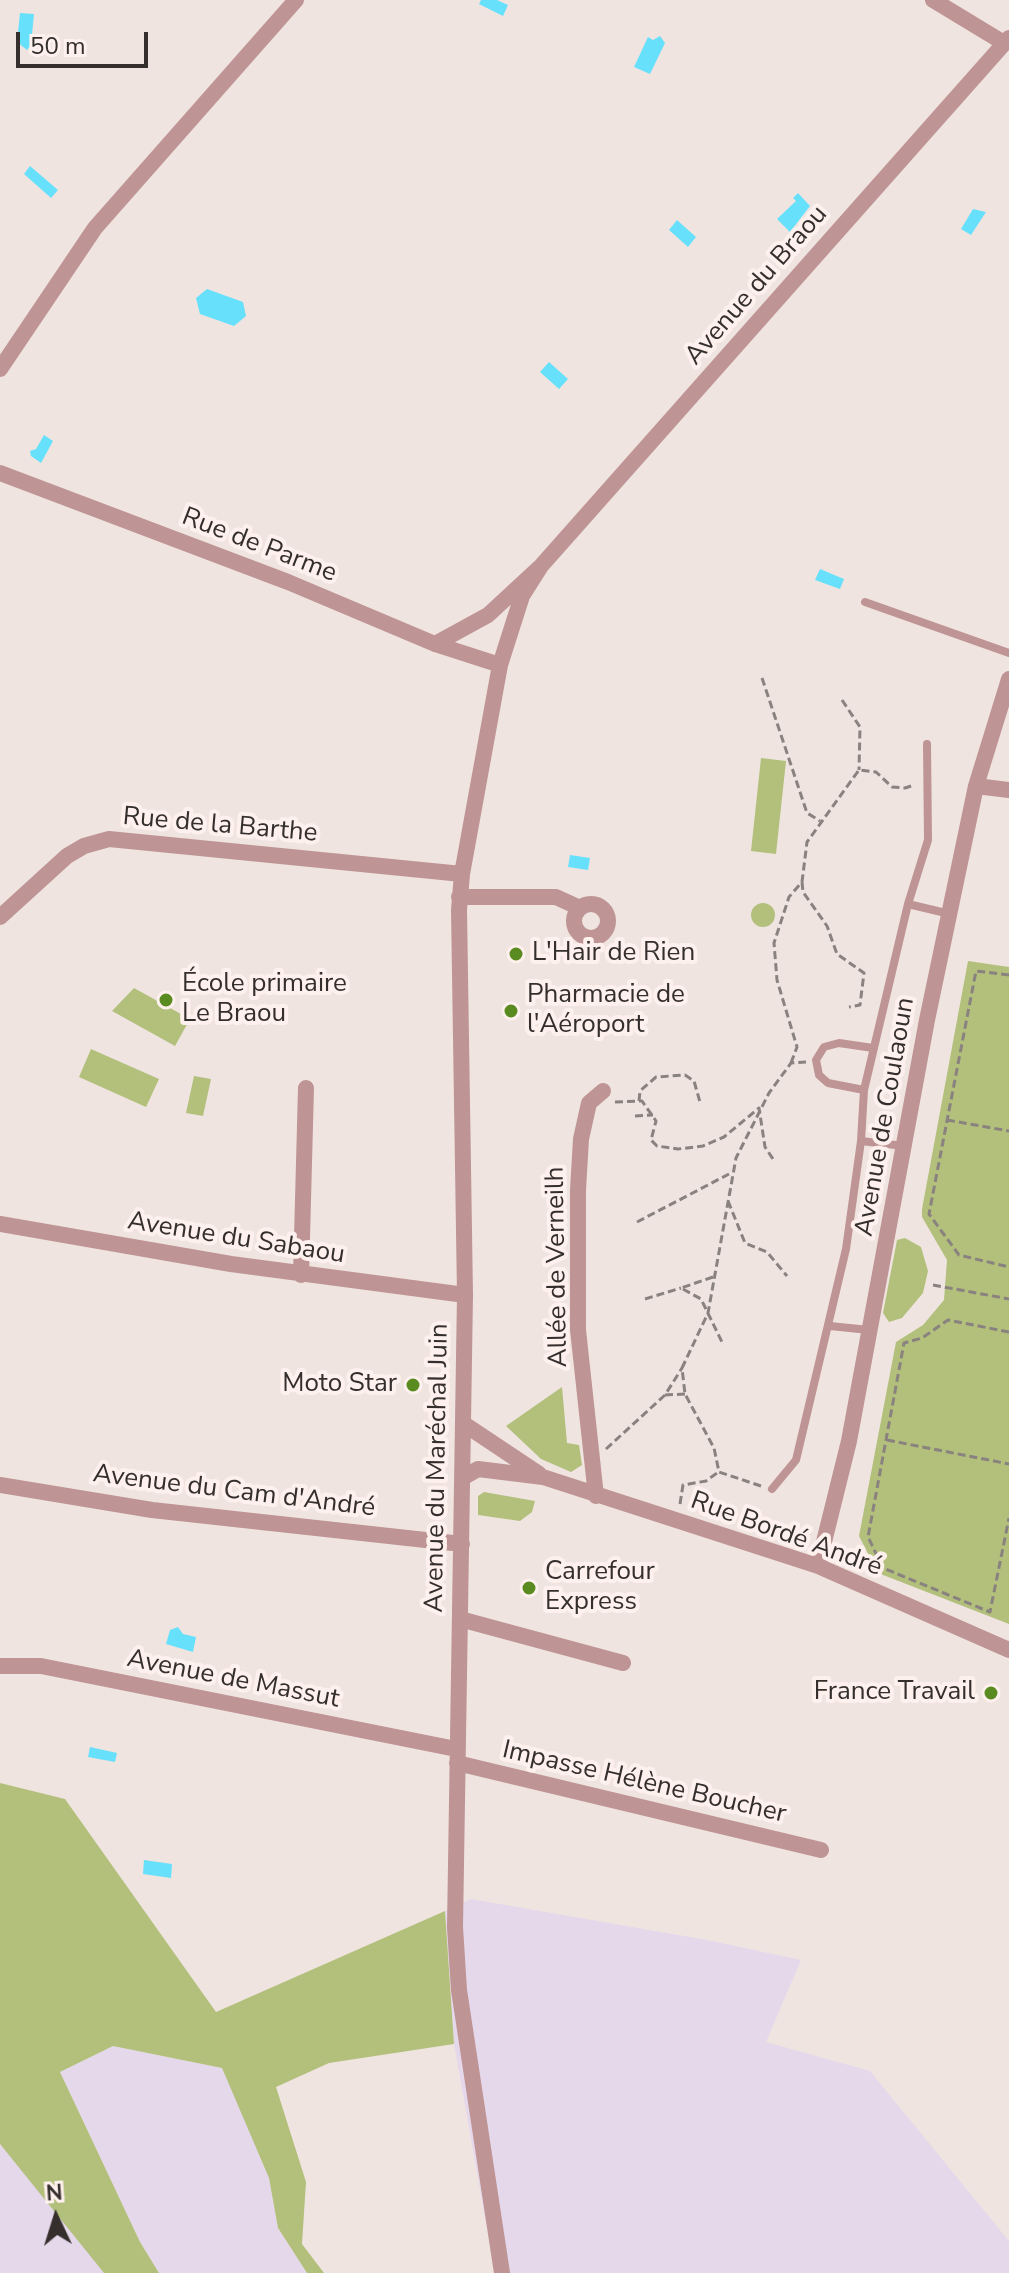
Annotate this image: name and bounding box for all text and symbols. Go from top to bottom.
scale bar [20,16,152,66]
text: 50 m [30,30,86,62]
street label: Avenue du Braou [679,200,835,372]
street label: Rue de Parme [177,502,341,590]
street label: Rue de la Barthe [121,802,319,850]
place label: L'Hair de Rien [532,938,695,970]
marker: L'Hair de Rien [507,945,525,963]
place label: École primaire Le Braou [182,969,347,1030]
place label: Pharmacie de l'Aéroport [527,980,685,1042]
marker: École primaire Le Braou [157,991,175,1009]
street label: Avenue de Coulaoun [850,995,922,1239]
marker: Pharmacie de l'Aéroport [502,1002,520,1020]
street label: Allée de Verneilh [541,1166,575,1368]
street label: Avenue du Sabaou [125,1206,347,1272]
street label: Avenue du Maréchal Juin [420,1323,456,1613]
place label: Moto Star [282,1369,397,1401]
marker: Moto Star [404,1376,422,1394]
street label: Avenue du Cam d'André [91,1459,377,1525]
street label: Rue Bordé André [686,1486,886,1584]
place label: Carrefour Express [545,1557,655,1618]
marker: Carrefour Express [520,1579,538,1597]
street label: Avenue de Massut [124,1644,342,1716]
place label: France Travail [814,1677,975,1709]
marker: France Travail [982,1684,1000,1702]
street label: Impasse Hélène Boucher [499,1735,789,1831]
north arrow [16,2177,96,2257]
text: N [45,2178,64,2209]

